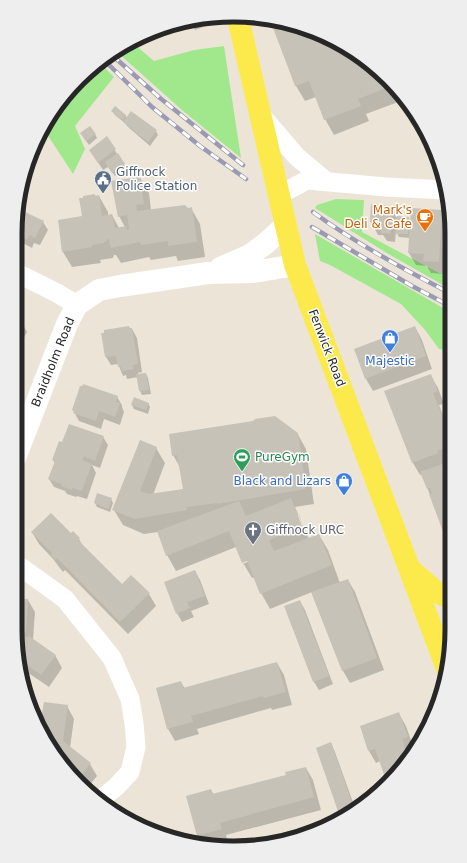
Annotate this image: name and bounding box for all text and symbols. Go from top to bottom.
place label: Giffnock Police Station [116,165,197,193]
public building icon: Giffnock Police Station [93,169,113,194]
place label: Mark's Deli & Cafe [344,203,412,231]
cafe icon: Mark's Deli & Cafe [415,207,435,232]
street label: Fenwick Road [306,307,348,389]
street label: Braidholm Road [29,315,77,409]
shop icon: Majestic [380,328,400,353]
place label: Majestic [365,354,415,368]
sports icon: PureGym [232,447,252,472]
place label: PureGym [255,450,310,464]
shop icon: Black and Lizars [334,471,354,496]
place label: Black and Lizars [233,474,331,488]
church icon: Giffnock URC [243,520,263,545]
place label: Giffnock URC [266,523,344,537]

